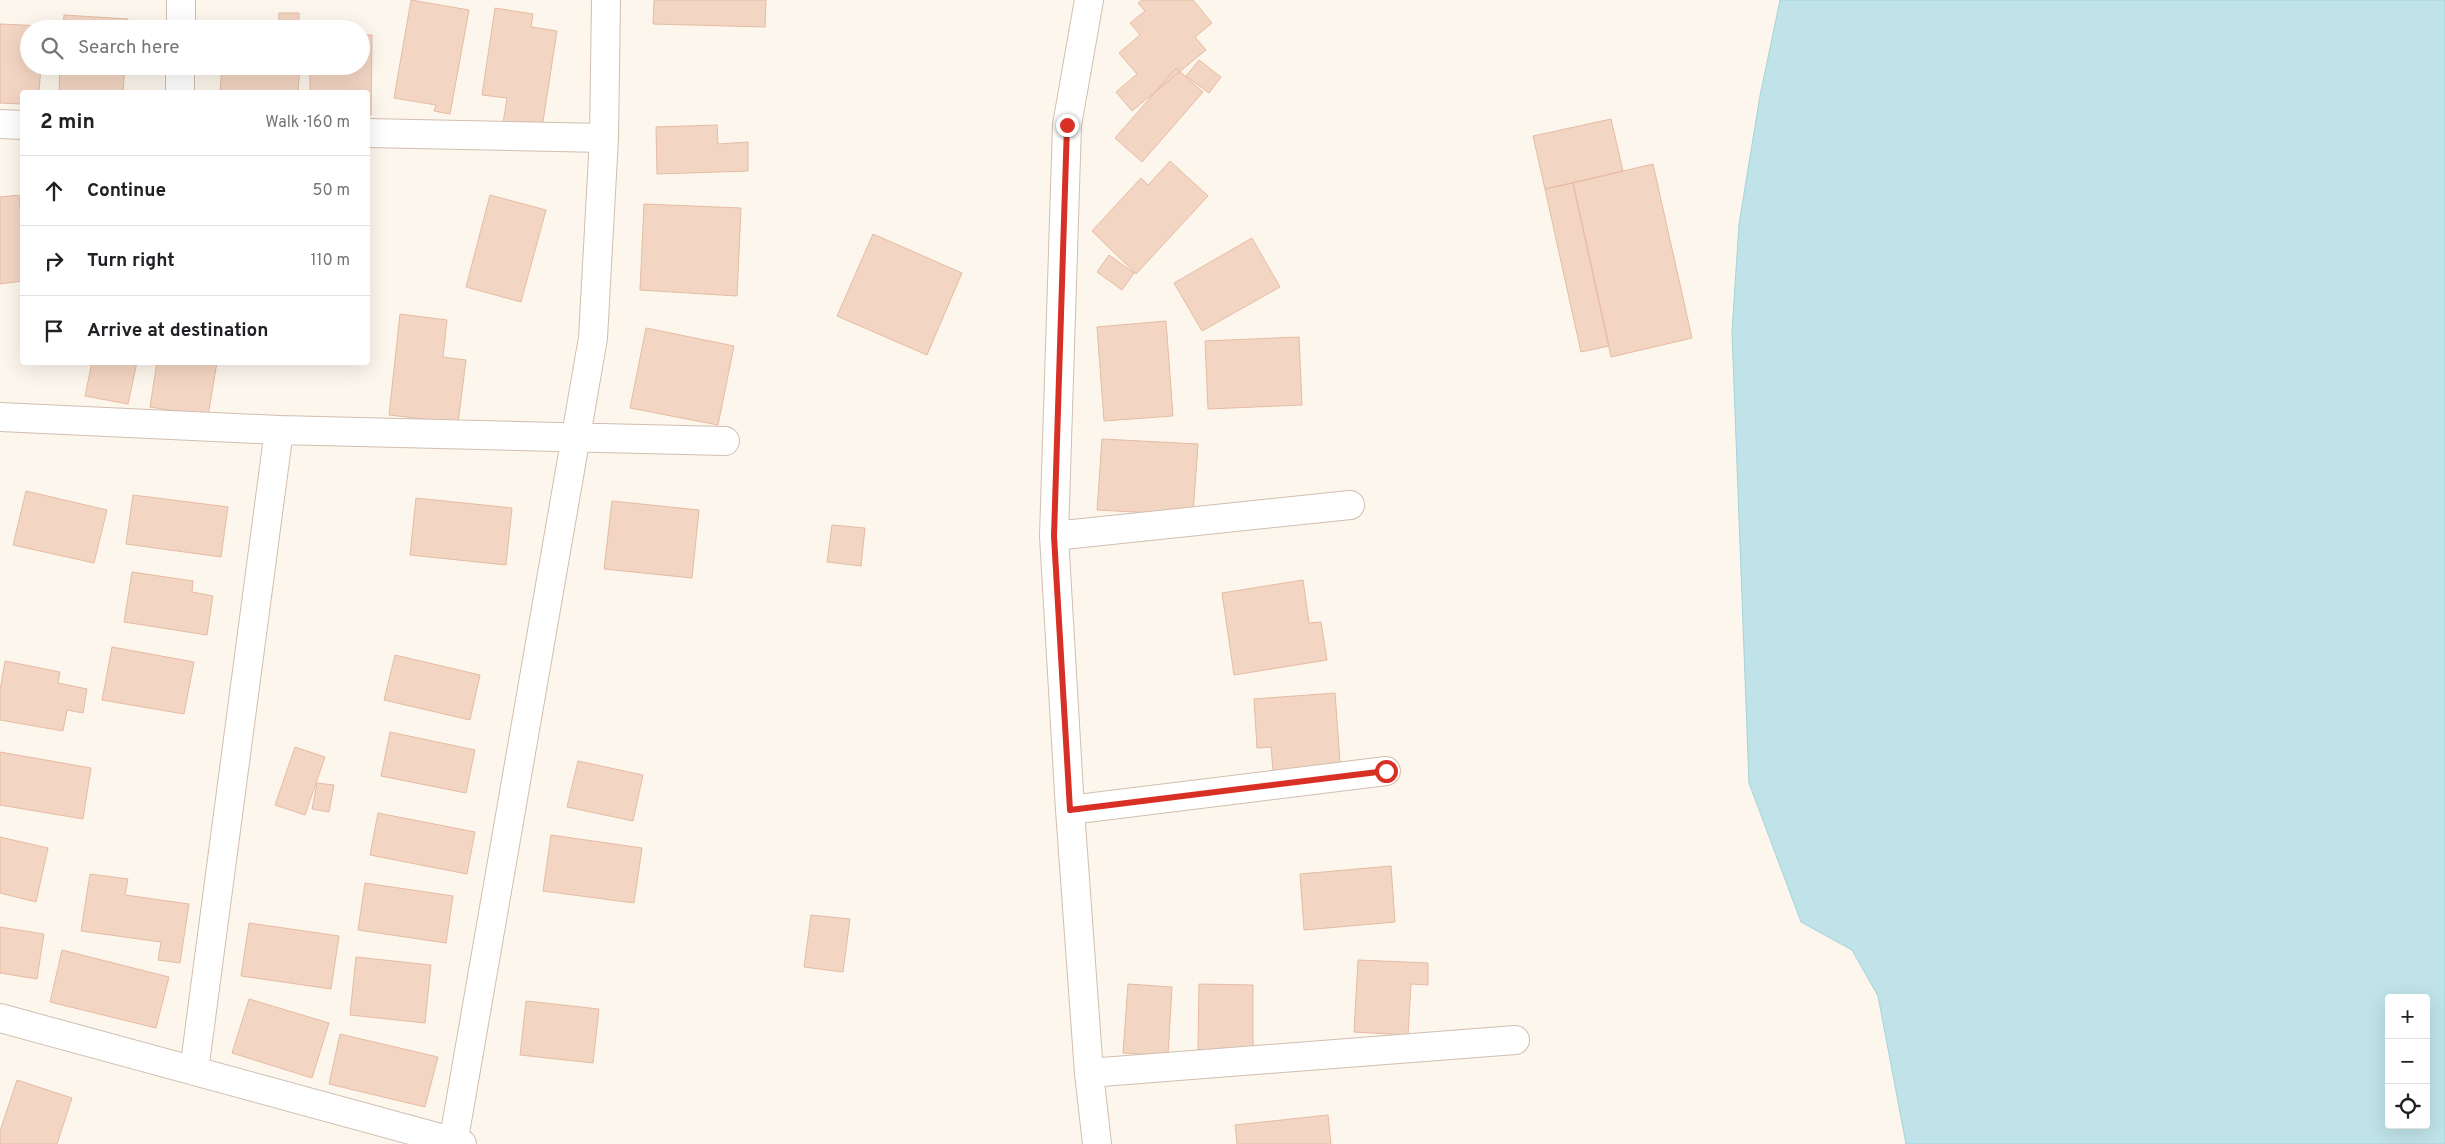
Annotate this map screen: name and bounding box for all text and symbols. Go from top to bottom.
search box [20,20,370,75]
icon: search [38,34,66,62]
text: Search here [78,36,180,60]
text: 2 min [40,109,95,136]
text: Walk · 160 m [265,113,350,133]
route end [1056,114,1079,137]
icon: ahead [40,177,68,205]
text: Continue [87,179,166,203]
text: 50 m [313,181,350,201]
icon: right [40,247,68,275]
text: Turn right [87,249,175,273]
text: 110 m [310,251,350,271]
icon: arrive [40,317,68,345]
text: Arrive at destination [87,319,268,343]
route start [1375,760,1398,783]
map controls [2385,994,2430,1129]
button: + [2385,994,2430,1039]
button: − [2385,1039,2430,1084]
button: locate [2385,1084,2430,1129]

